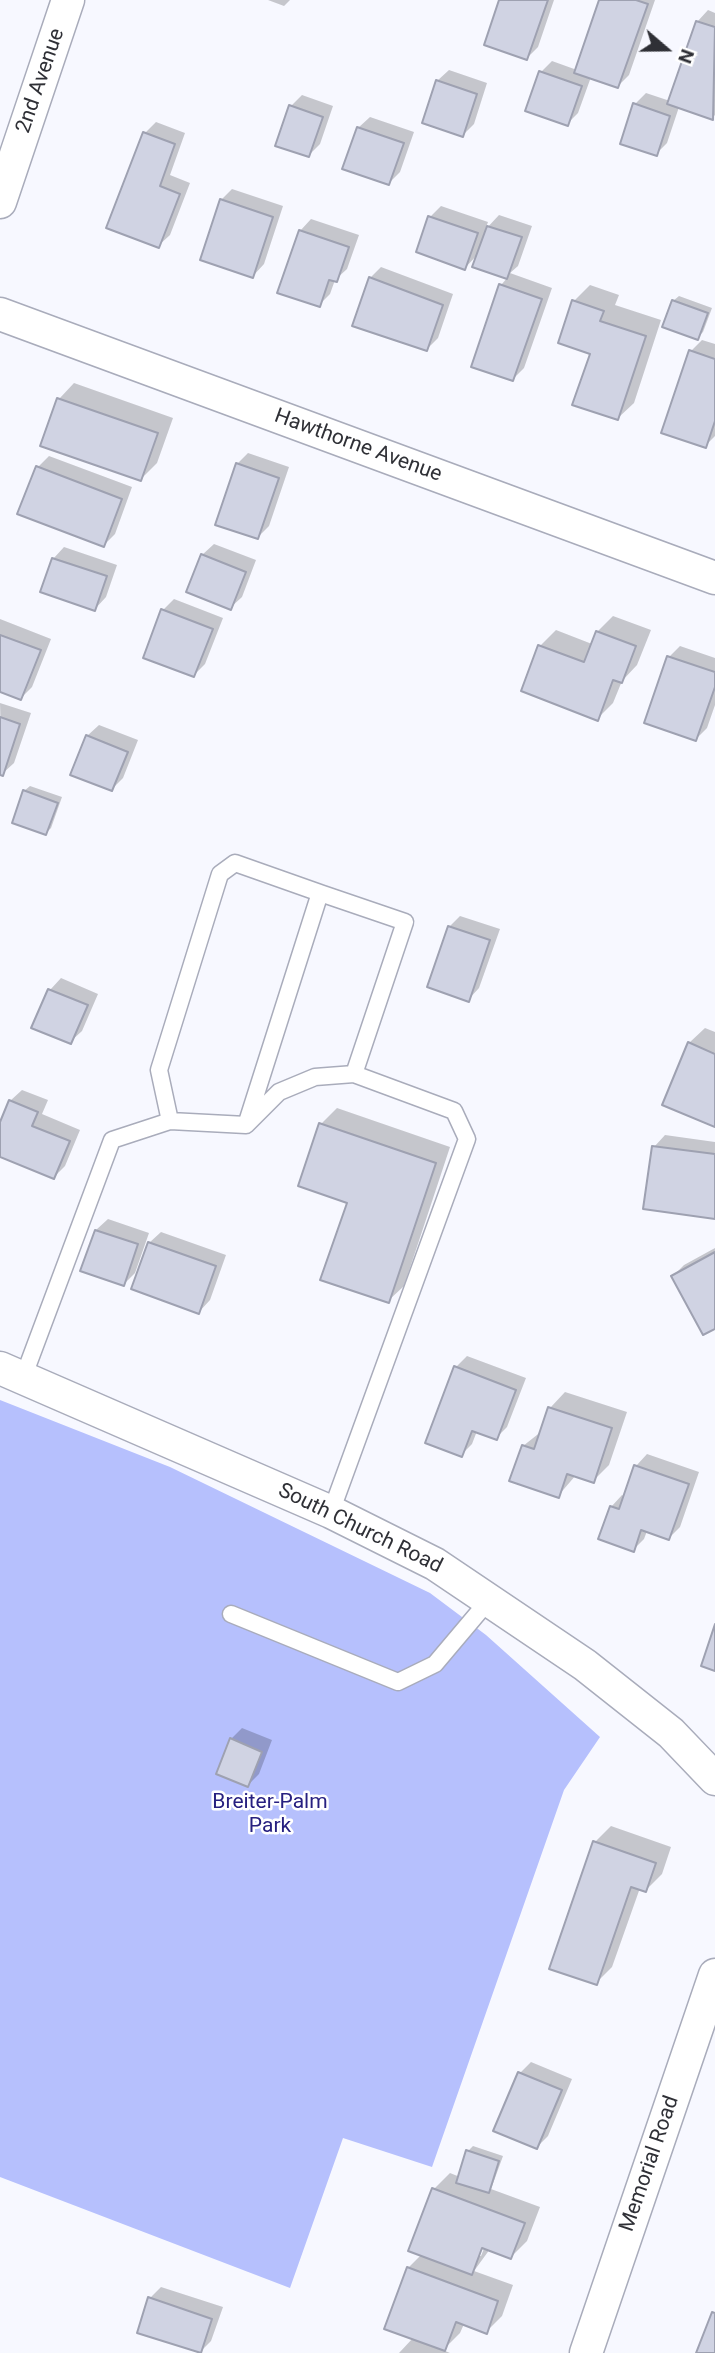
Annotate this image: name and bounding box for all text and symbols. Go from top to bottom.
north arrow [631,14,701,84]
street label: 2nd Avenue [11,25,71,137]
text: N [673,46,699,67]
street label: Hawthorne Avenue [271,404,445,488]
street label: South Church Road [274,1478,446,1580]
park label: Breiter-Palm Park [212,1790,328,1840]
street label: Memorial Road [615,2093,685,2235]

